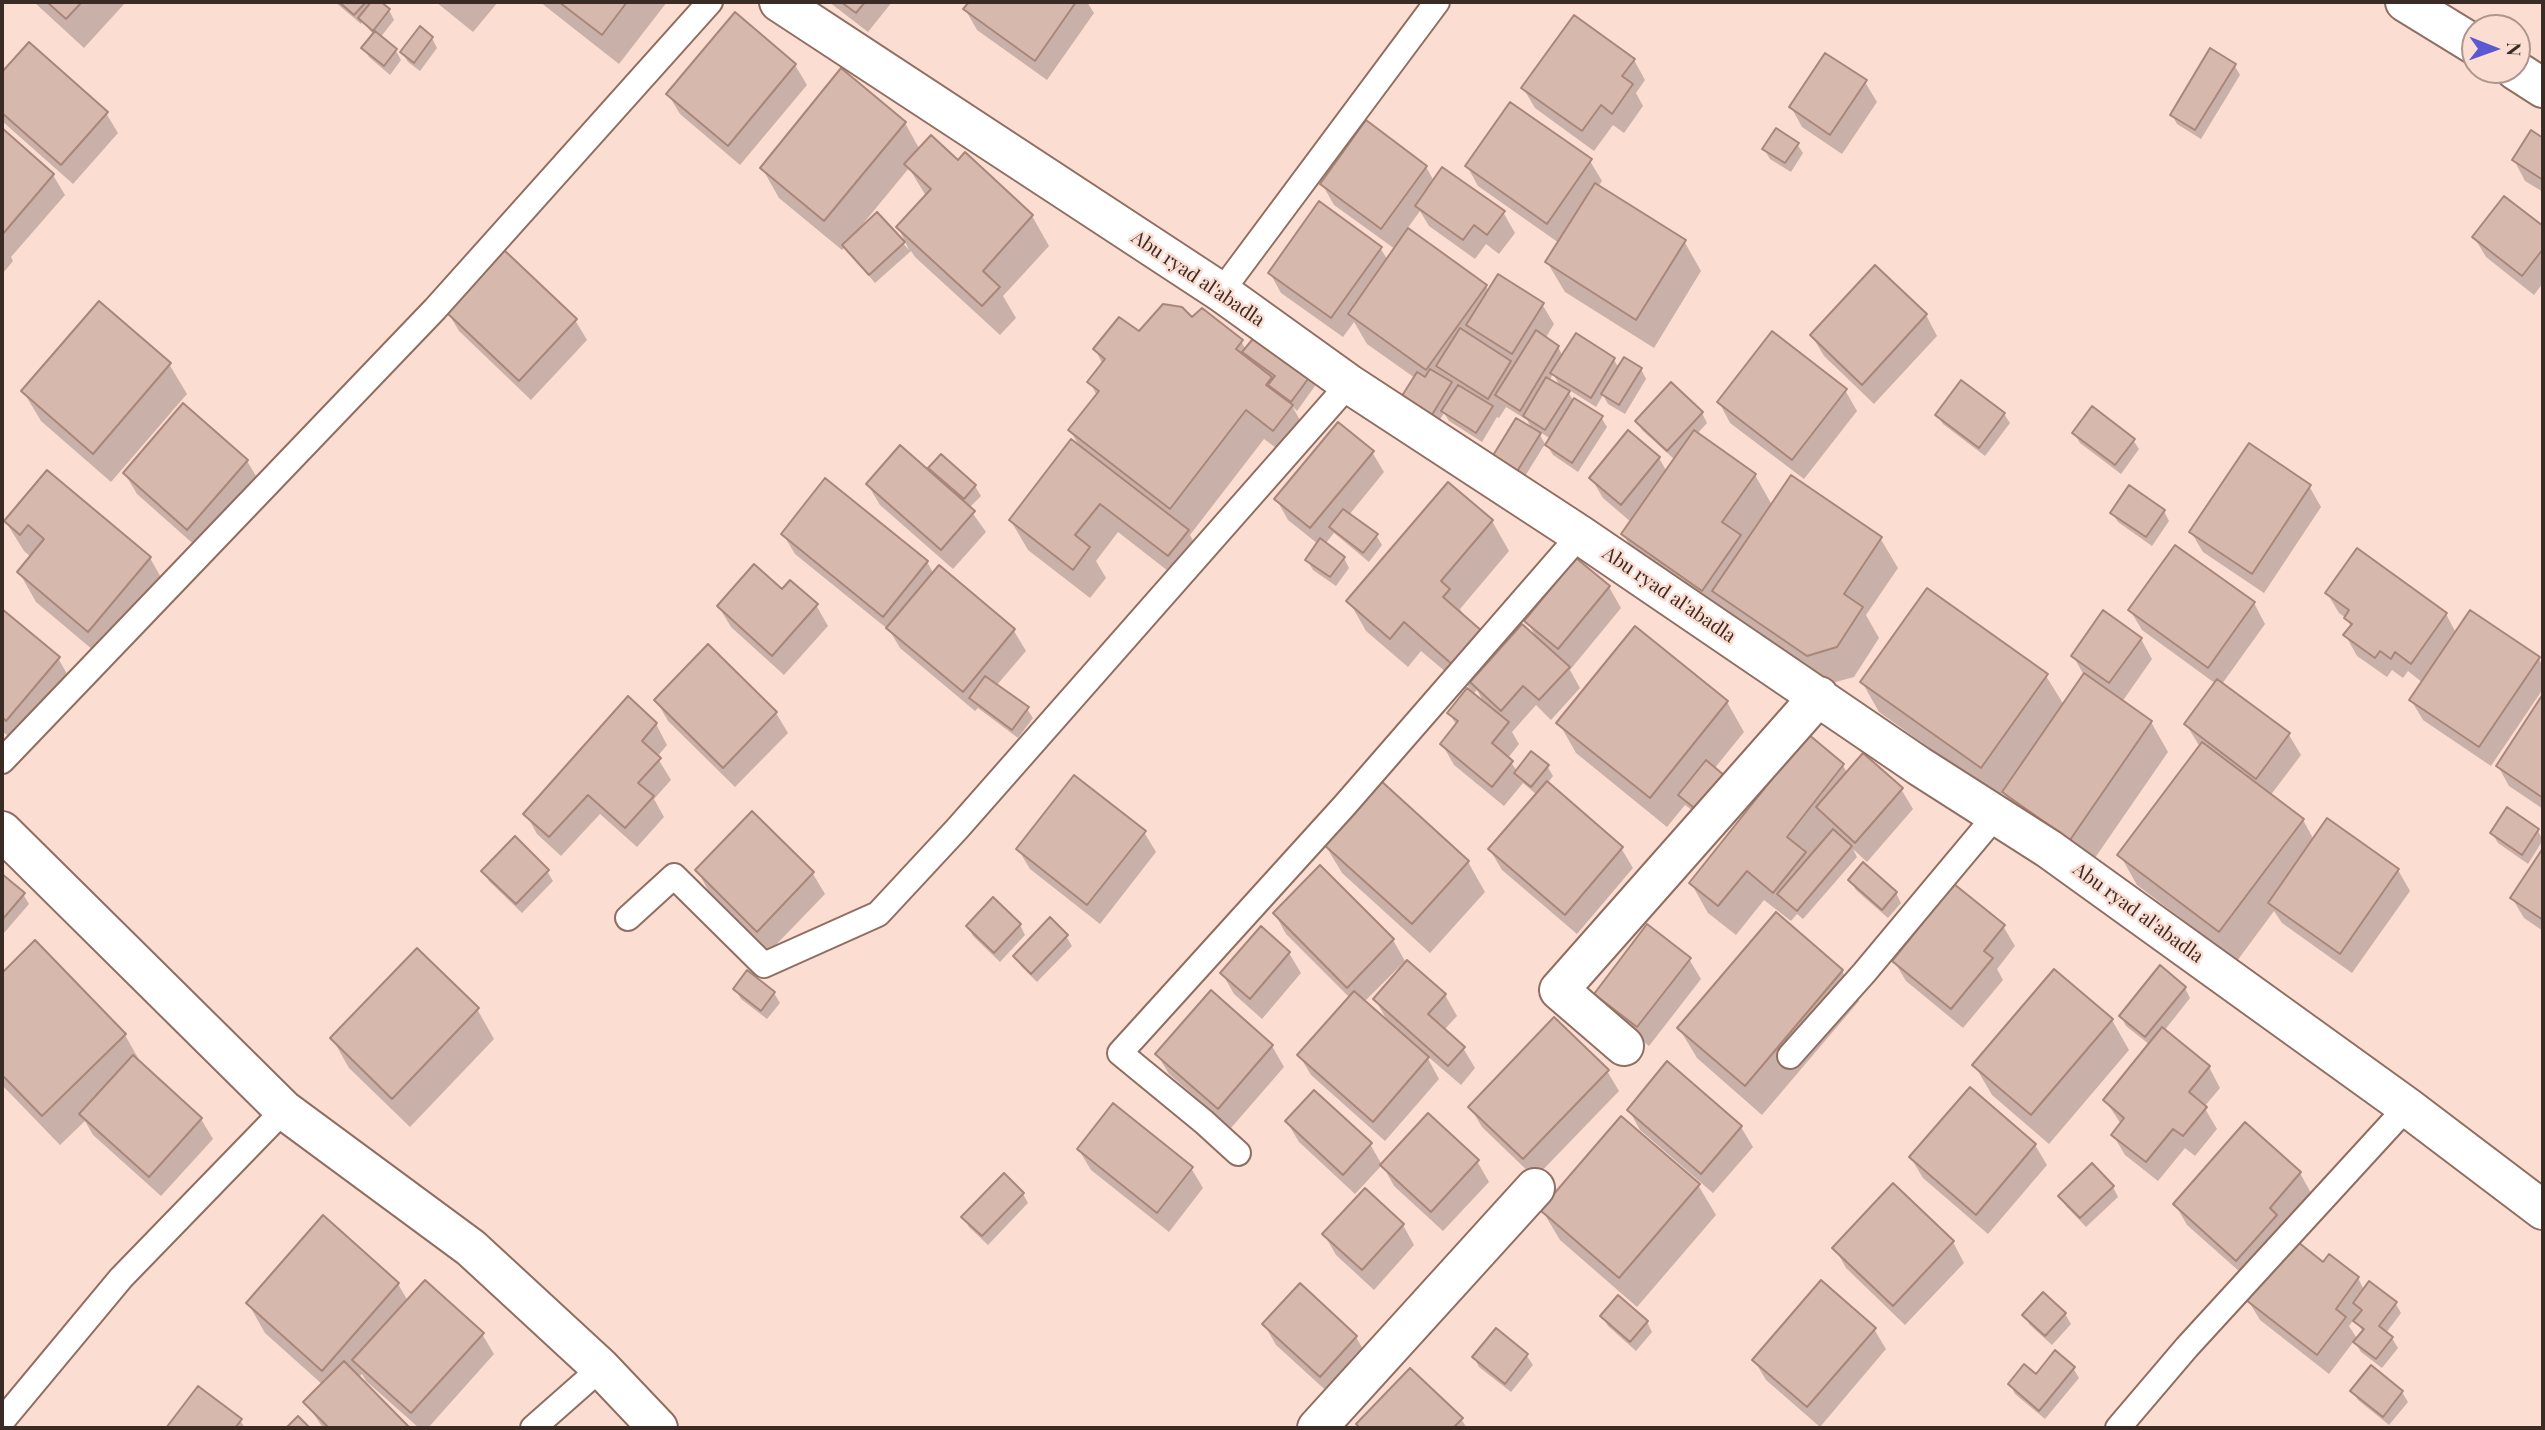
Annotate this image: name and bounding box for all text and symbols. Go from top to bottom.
north arrow [2461,14,2531,84]
text: N [2502,42,2528,56]
street label: Abu ryad al'abadla [1127,226,1269,332]
street label: Abu ryad al'abadla [1598,542,1740,648]
street label: Abu ryad al'abadla [2068,858,2208,968]

